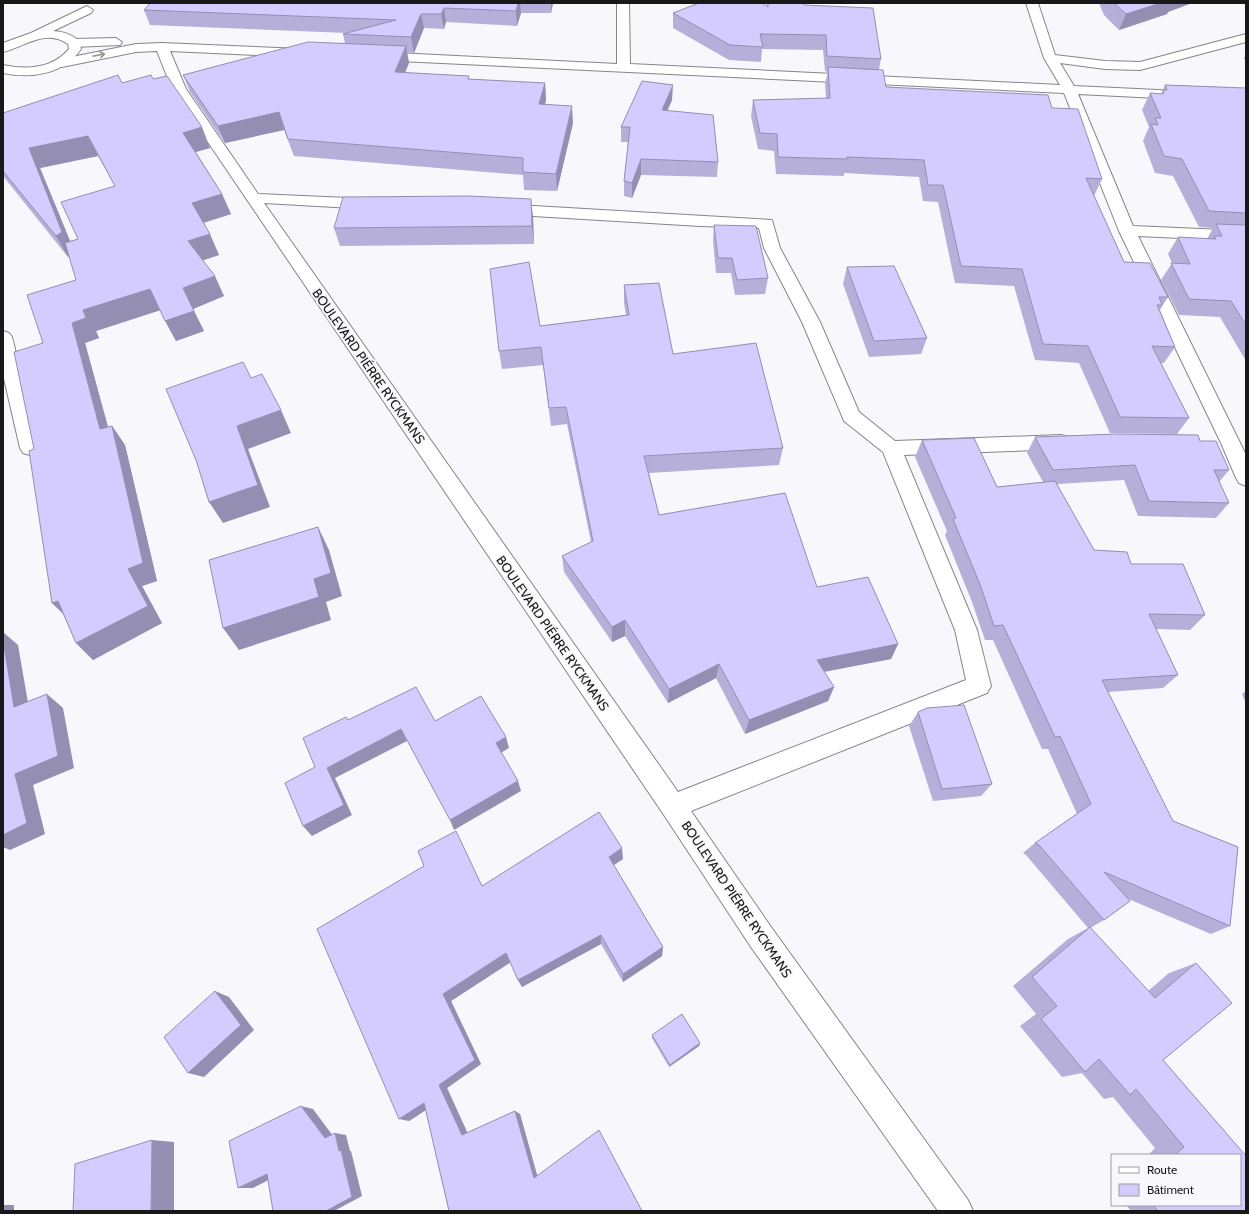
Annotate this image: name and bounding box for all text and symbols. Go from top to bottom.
one-way arrow [92,51,105,59]
street label: BOULEVARD PIÉRRE RYCKMANS [309,285,430,447]
street label: BOULEVARD PIÉRRE RYCKMANS [493,552,614,714]
street label: BOULEVARD PIÉRRE RYCKMANS [678,817,797,981]
legend [1111,1154,1241,1206]
text: Route [1147,1162,1177,1177]
text: Bâtiment [1147,1182,1194,1197]

